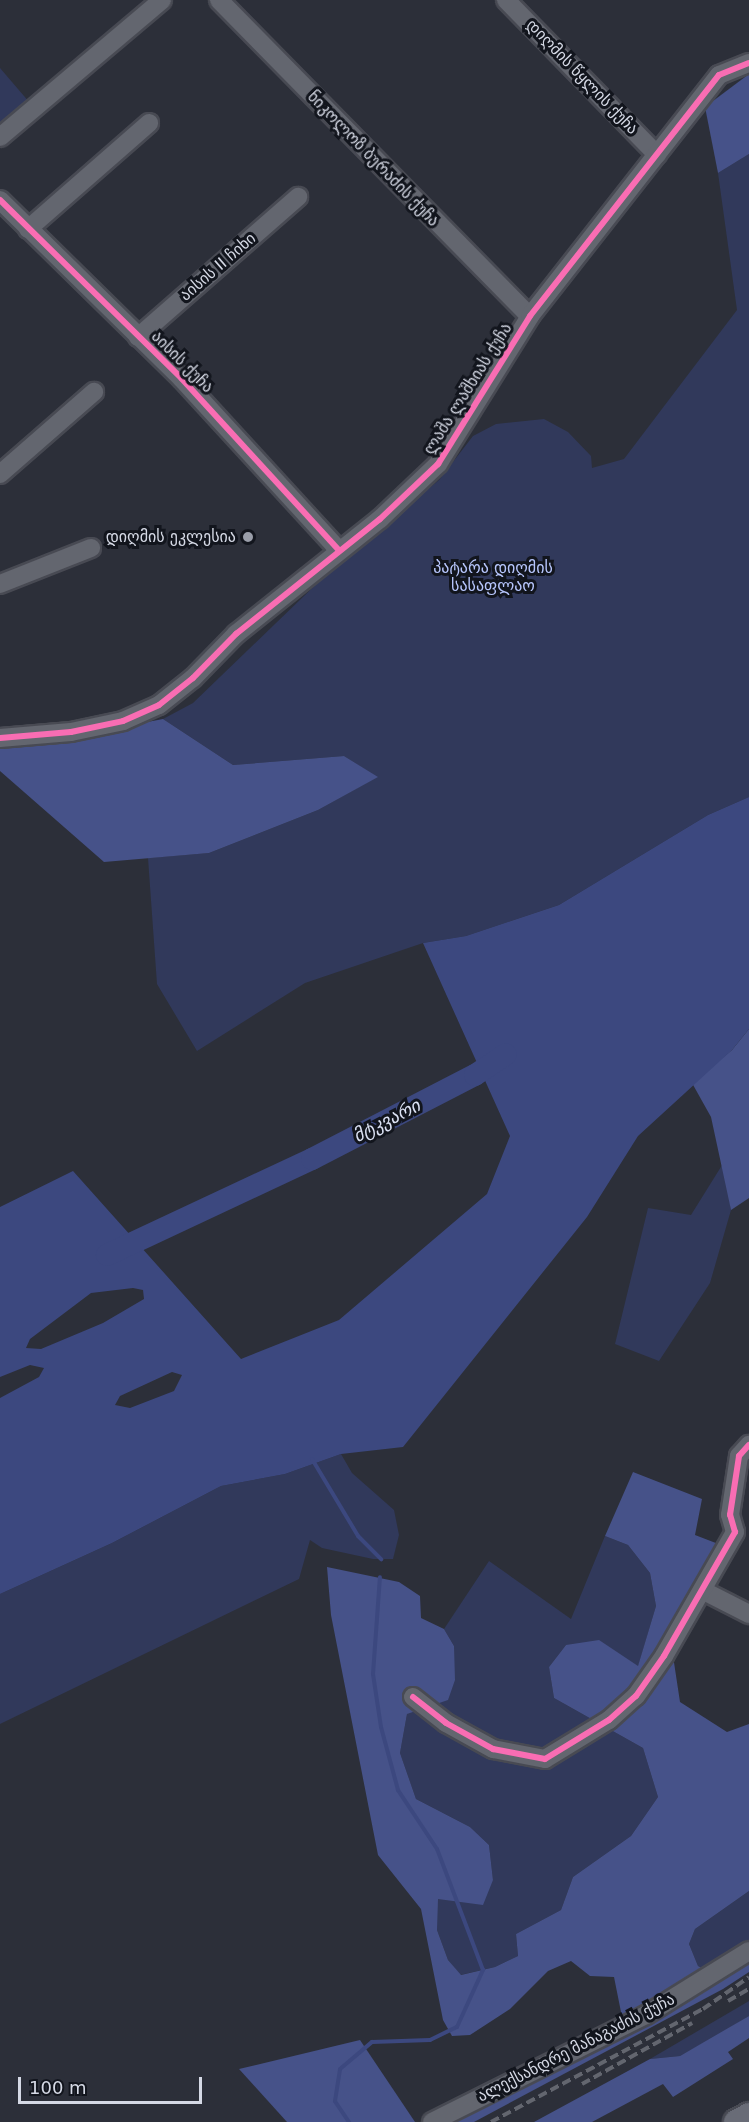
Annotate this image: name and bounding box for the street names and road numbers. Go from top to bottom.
street label: დიღმის წყლის ქუჩა [522,16,642,138]
street label: ნიკოლოზ ბურაძის ქუჩა [303,87,443,231]
street label: აისის II ჩიხი [176,229,260,305]
street label: ლაშა ლაშხიას ქუჩა [420,320,516,458]
street label: აისის ქუჩა [147,327,217,397]
street label: ალექსანდრე მანაგაძის ქუჩა [474,1990,678,2106]

